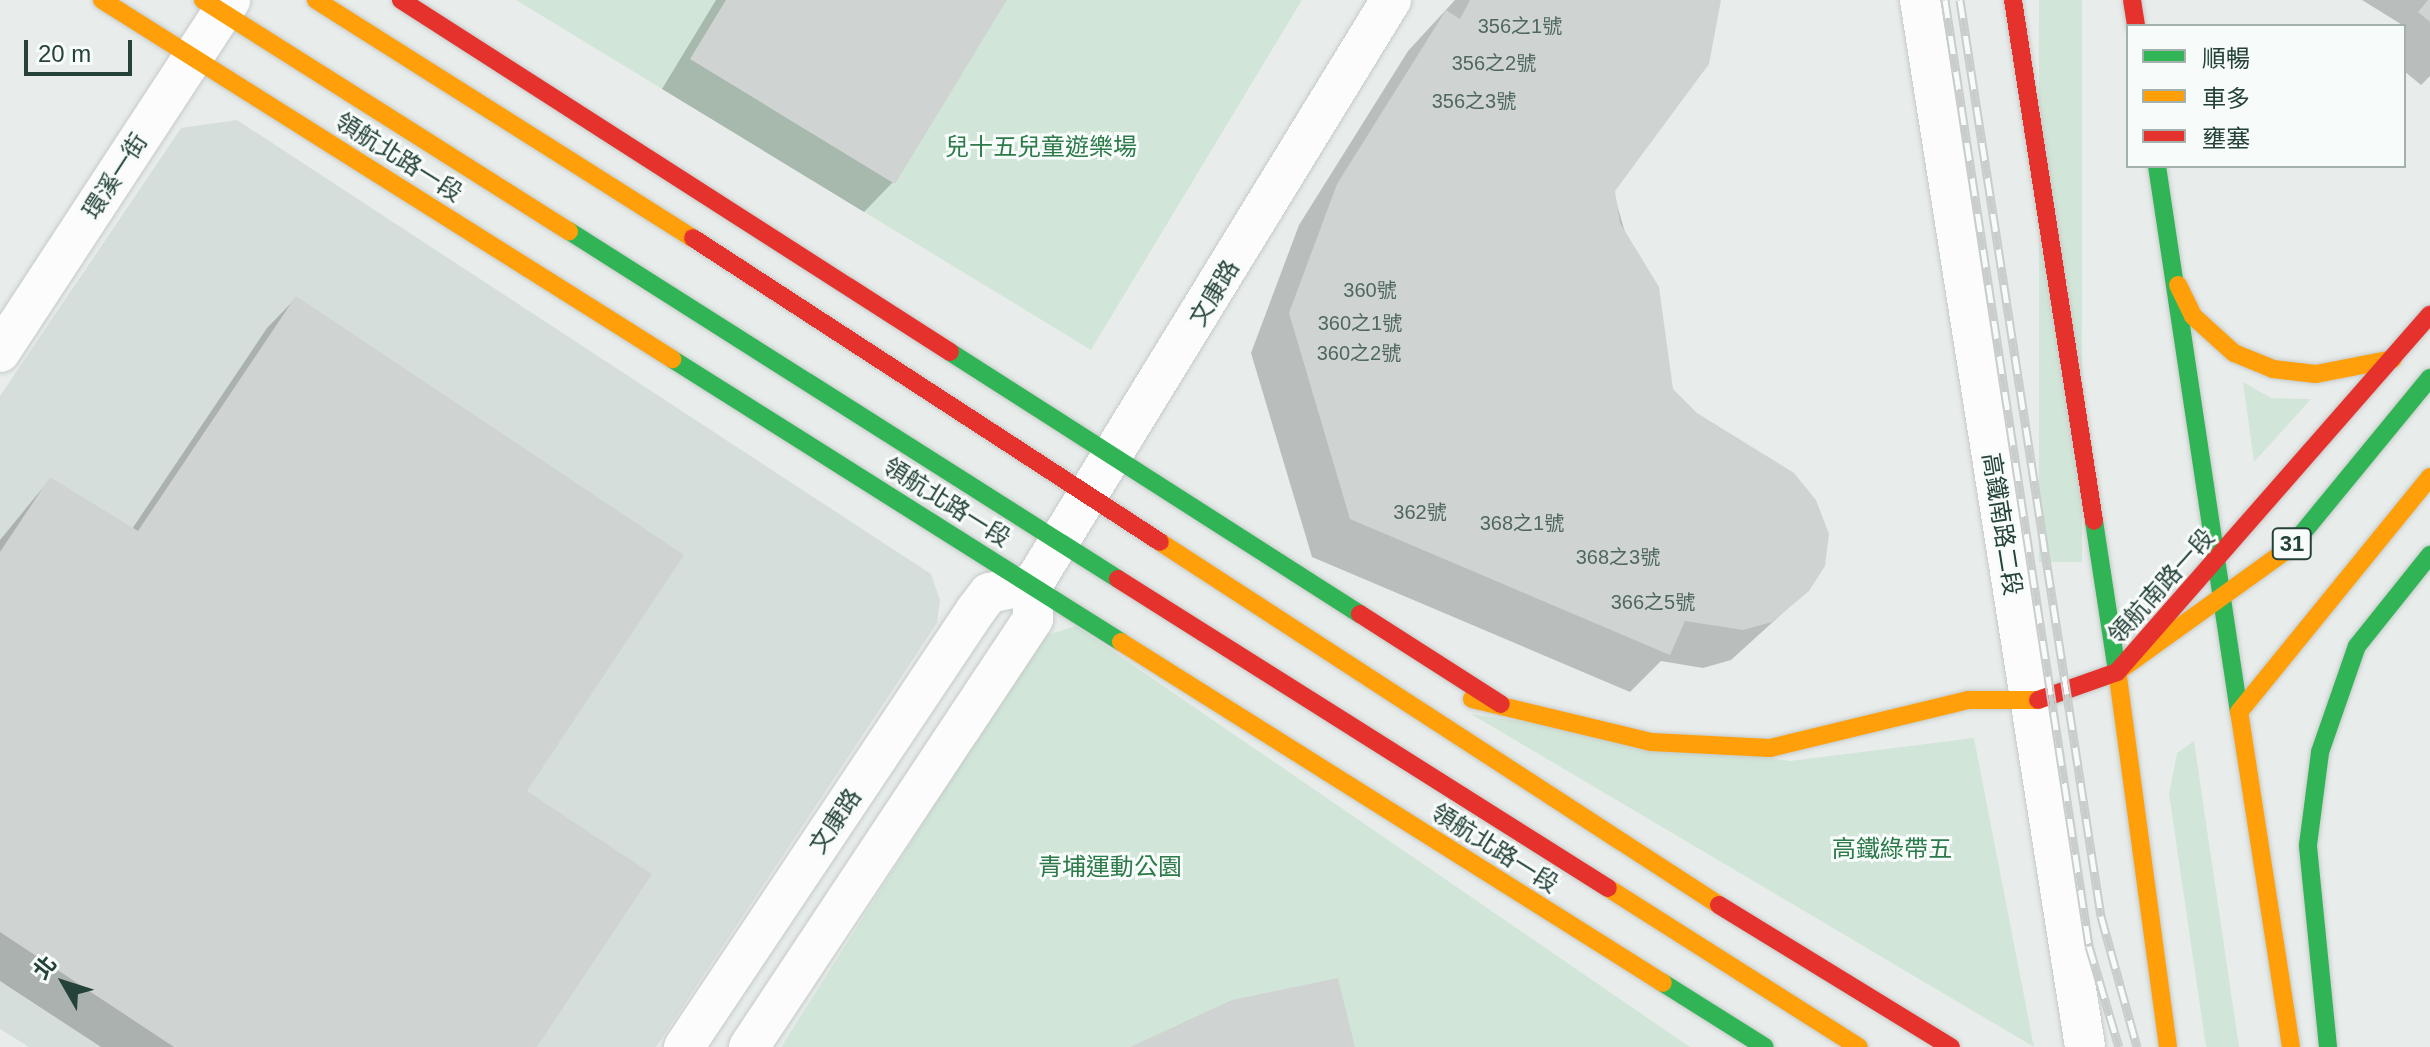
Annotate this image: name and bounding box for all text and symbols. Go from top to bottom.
house number: 356之1號 [1478,14,1562,38]
scale bar [28,24,136,74]
legend [2126,24,2406,168]
text: 20 m [38,40,91,67]
text: 順暢 [2202,45,2250,72]
house number: 356之2號 [1452,51,1536,75]
text: 車多 [2202,85,2250,112]
house number: 356之3號 [1432,89,1516,113]
street label: 領航北路一段 [330,107,468,207]
text: 壅塞 [2202,125,2250,152]
street label: 環溪一街 [77,128,153,224]
park label: 兒十五兒童遊樂場 [945,133,1137,161]
street label: 文康路 [1183,255,1245,331]
house number: 360號 [1343,278,1397,302]
house number: 360之1號 [1318,311,1402,335]
house number: 360之2號 [1317,341,1401,365]
street label: 高鐵南路二段 [1977,451,2027,597]
street label: 領航北路一段 [878,452,1016,552]
house number: 362號 [1393,500,1447,524]
house number: 368之1號 [1480,511,1564,535]
street label: 領航南路一段 [2102,523,2220,649]
road number: 31 [2270,526,2314,562]
house number: 368之3號 [1576,545,1660,569]
house number: 366之5號 [1611,590,1695,614]
street label: 文康路 [803,783,867,859]
street label: 領航北路一段 [1426,798,1564,898]
park label: 高鐵綠帶五 [1832,835,1952,863]
park label: 青埔運動公園 [1038,853,1182,881]
north arrow [24,943,104,1023]
text: 北 [28,951,62,984]

